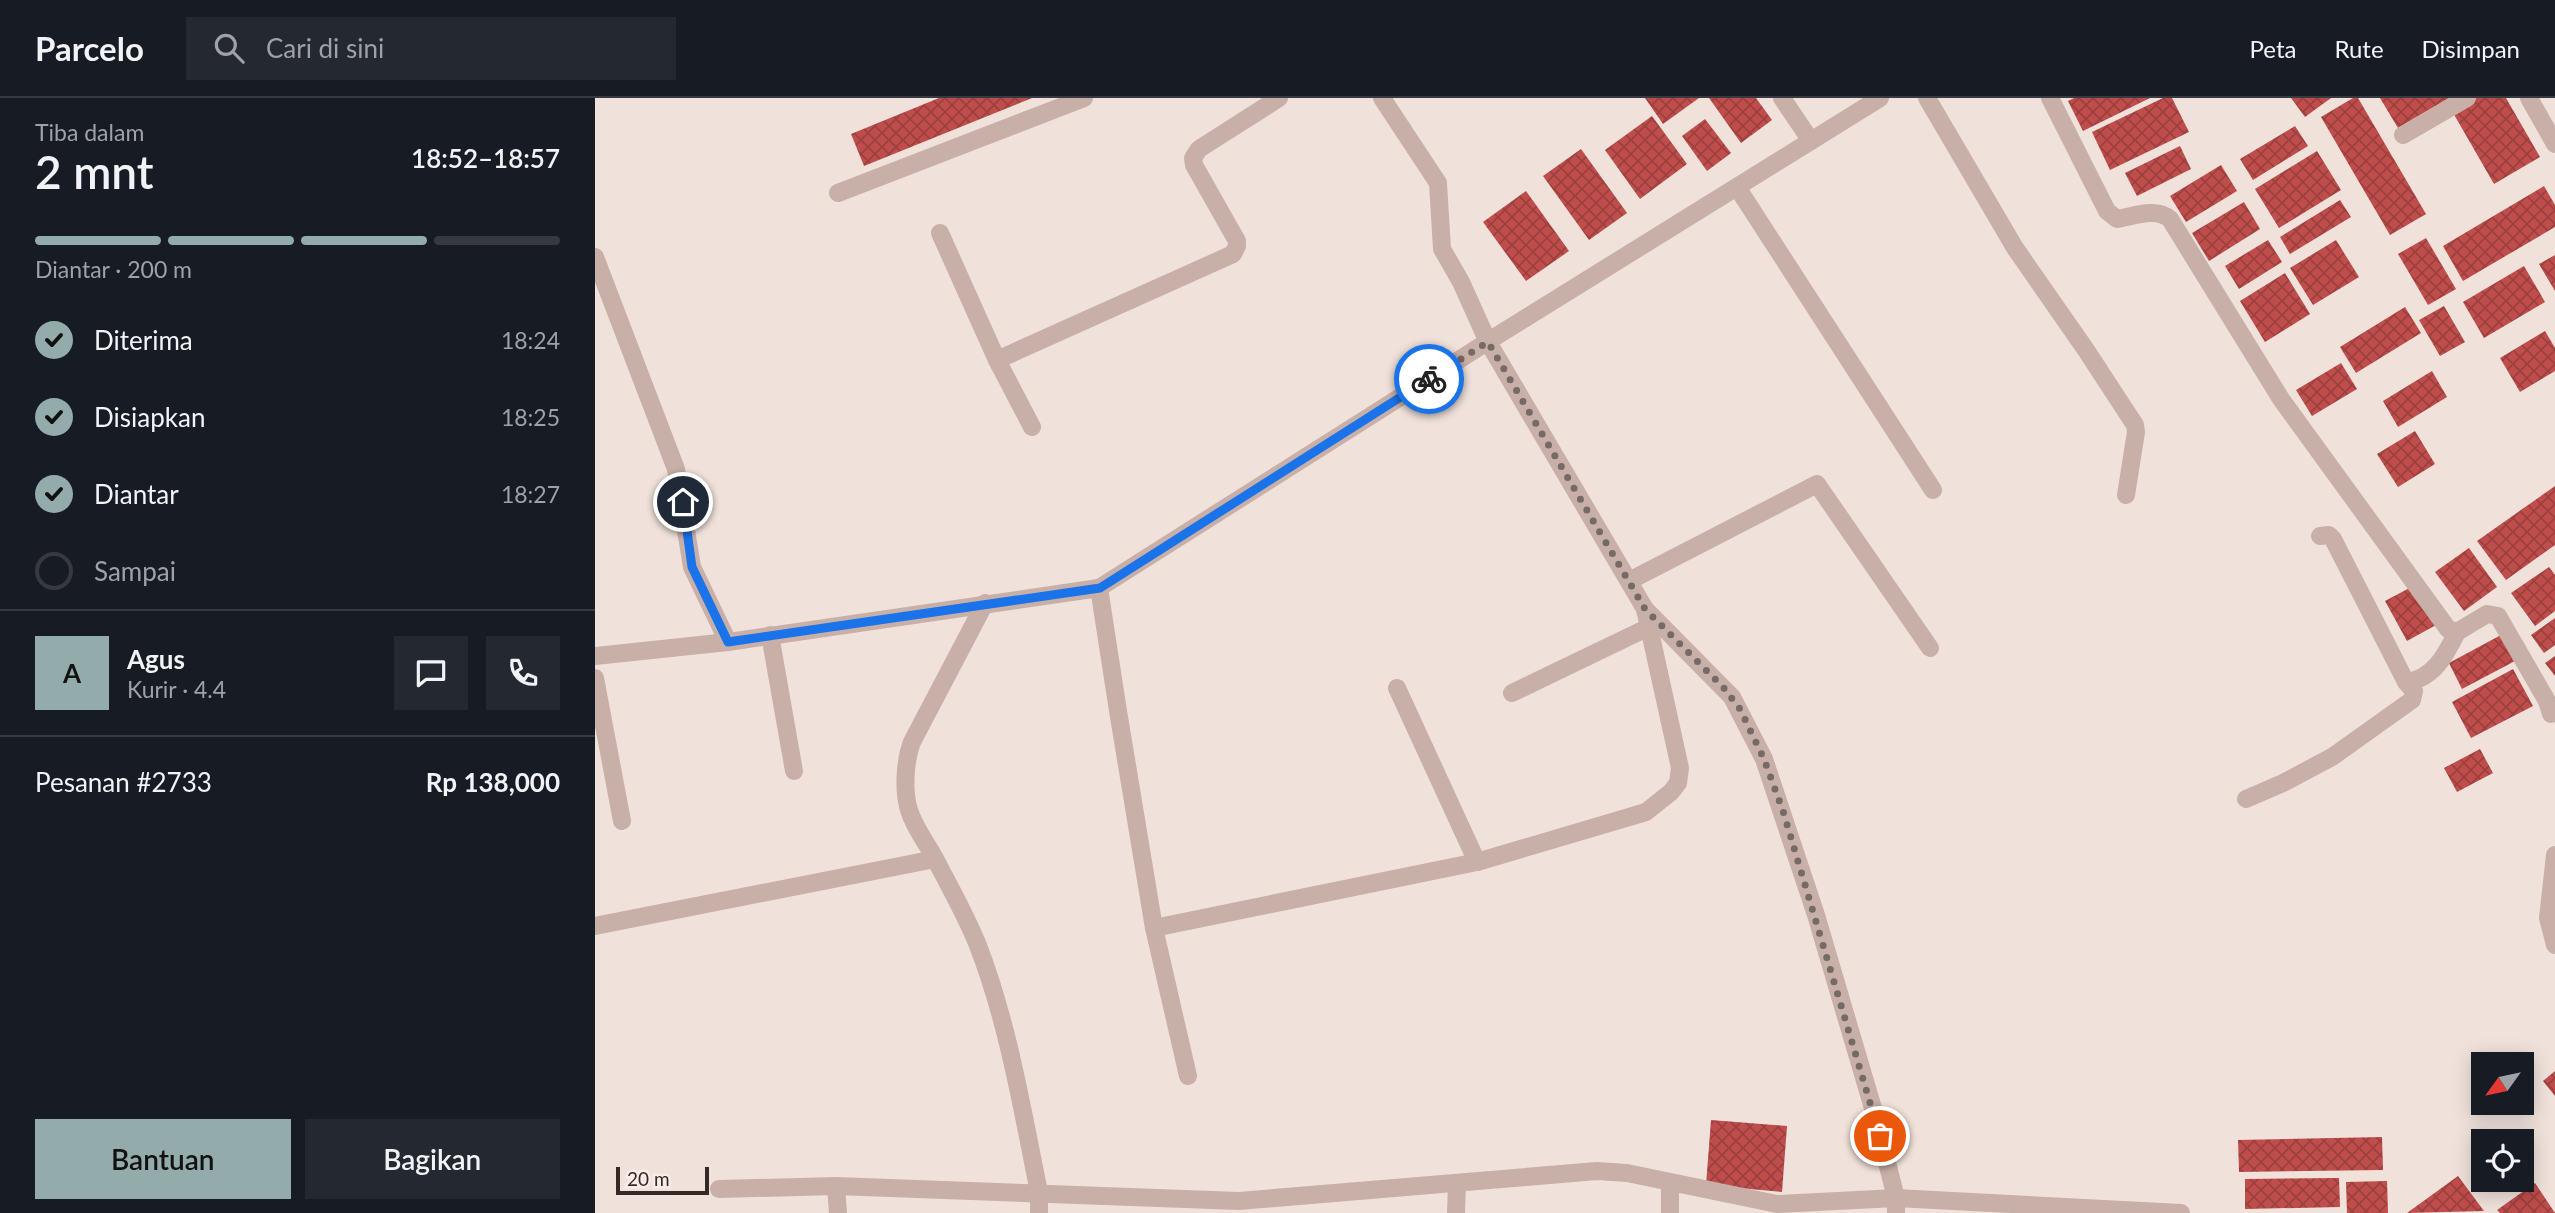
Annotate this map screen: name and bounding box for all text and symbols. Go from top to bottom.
search box [186,17,676,80]
text: Parcelo [35,28,144,68]
icon: search [210,29,248,67]
text: Cari di sini [266,32,384,64]
text: Peta [2250,34,2296,63]
text: Rute [2334,34,2384,63]
text: Disimpan [2422,34,2520,63]
text: Tiba dalam [35,118,144,146]
text: 18:52–18:57 [411,142,560,174]
text: 2 mnt [35,144,154,199]
text: Diantar · 200 m [35,255,192,283]
icon: check [35,321,73,359]
text: Diterima [94,324,193,356]
text: 18:24 [501,326,560,354]
courier [1394,344,1464,414]
icon: bike [1410,360,1448,398]
icon: check [35,398,73,436]
text: Disiapkan [94,401,205,433]
text: 18:25 [501,403,560,431]
pin [653,472,713,532]
icon: check [35,475,73,513]
text: Diantar [94,478,179,510]
text: 18:27 [501,480,560,508]
icon: home [664,483,702,521]
text: Sampai [94,555,176,587]
button: chat [394,636,468,710]
button: phone [486,636,560,710]
text: Agus [127,643,185,675]
text: A [63,657,81,689]
text: Kurir · 4.4 [127,675,226,703]
text: Pesanan #2733 [35,766,212,798]
text: Rp 138,000 [426,766,560,798]
north arrow [2471,1052,2534,1115]
map controls [2471,1052,2534,1192]
pin [1850,1106,1910,1166]
icon: bag [1861,1117,1899,1155]
button: Bantuan [35,1119,291,1199]
button: Bagikan [305,1119,560,1199]
button: locate [2471,1129,2534,1192]
scale bar [616,1164,709,1196]
text: 20 m [627,1167,670,1190]

